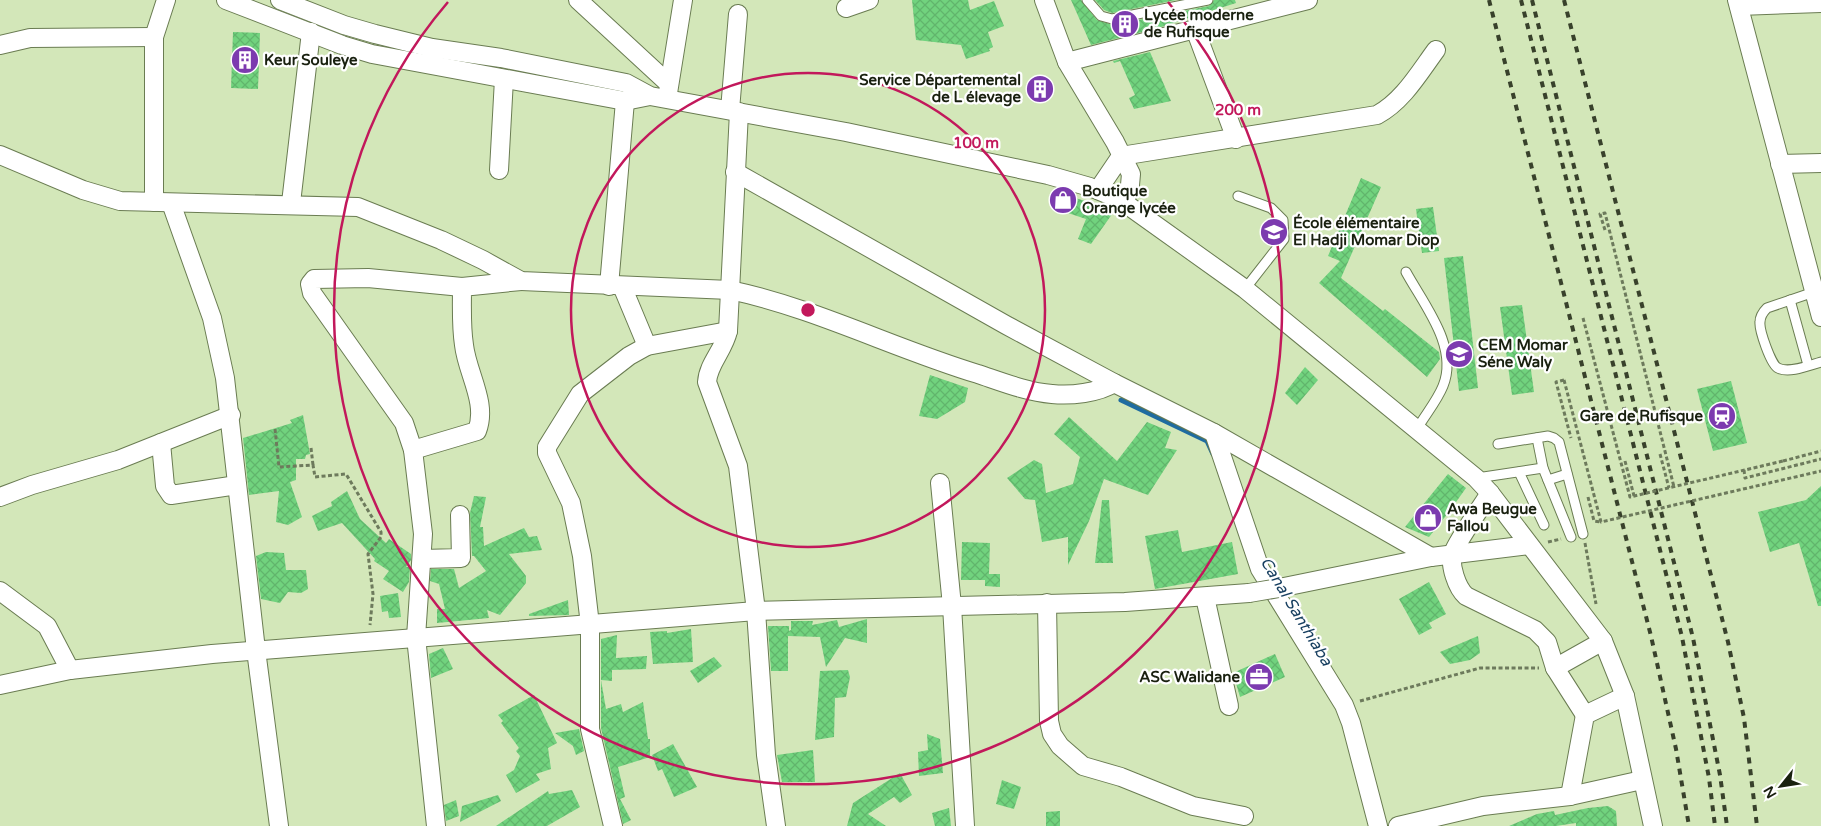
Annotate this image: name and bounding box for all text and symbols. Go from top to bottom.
place label: Lycée moderne de Rufisque [1144,6,1254,42]
building icon: Lycée moderne de Rufisque [1110,9,1140,39]
building icon: Keur Souleye [230,45,260,75]
place label: Keur Souleye [264,51,358,70]
place label: Service Départemental de L élevage [859,71,1022,107]
building icon: Service Départemental de L élevage [1025,74,1055,104]
text: 200 m [1215,101,1261,119]
text: 100 m [953,134,999,152]
place label: Boutique Orange lycée [1082,182,1176,218]
shop icon: Boutique Orange lycée [1048,185,1078,215]
place label: École élémentaire El Hadji Momar Diop [1293,213,1440,250]
school or university icon: École élémentaire El Hadji Momar Diop [1259,217,1289,247]
centre of rings [799,301,817,319]
place label: CEM Momar Séne Waly [1478,336,1568,372]
school or university icon: CEM Momar Séne Waly [1444,339,1474,369]
station icon: Gare de Rufisque [1707,401,1737,431]
place label: Gare de Rufisque [1580,407,1704,426]
place label: Awa Beugue Fallou [1447,500,1537,535]
shop icon: Awa Beugue Fallou [1413,503,1443,533]
water label: Canal Santhiaba [1256,554,1337,670]
office icon: ASC Walidane [1244,662,1274,692]
place label: ASC Walidane [1139,668,1241,686]
north arrow [1756,761,1806,811]
text: N [1760,783,1780,801]

